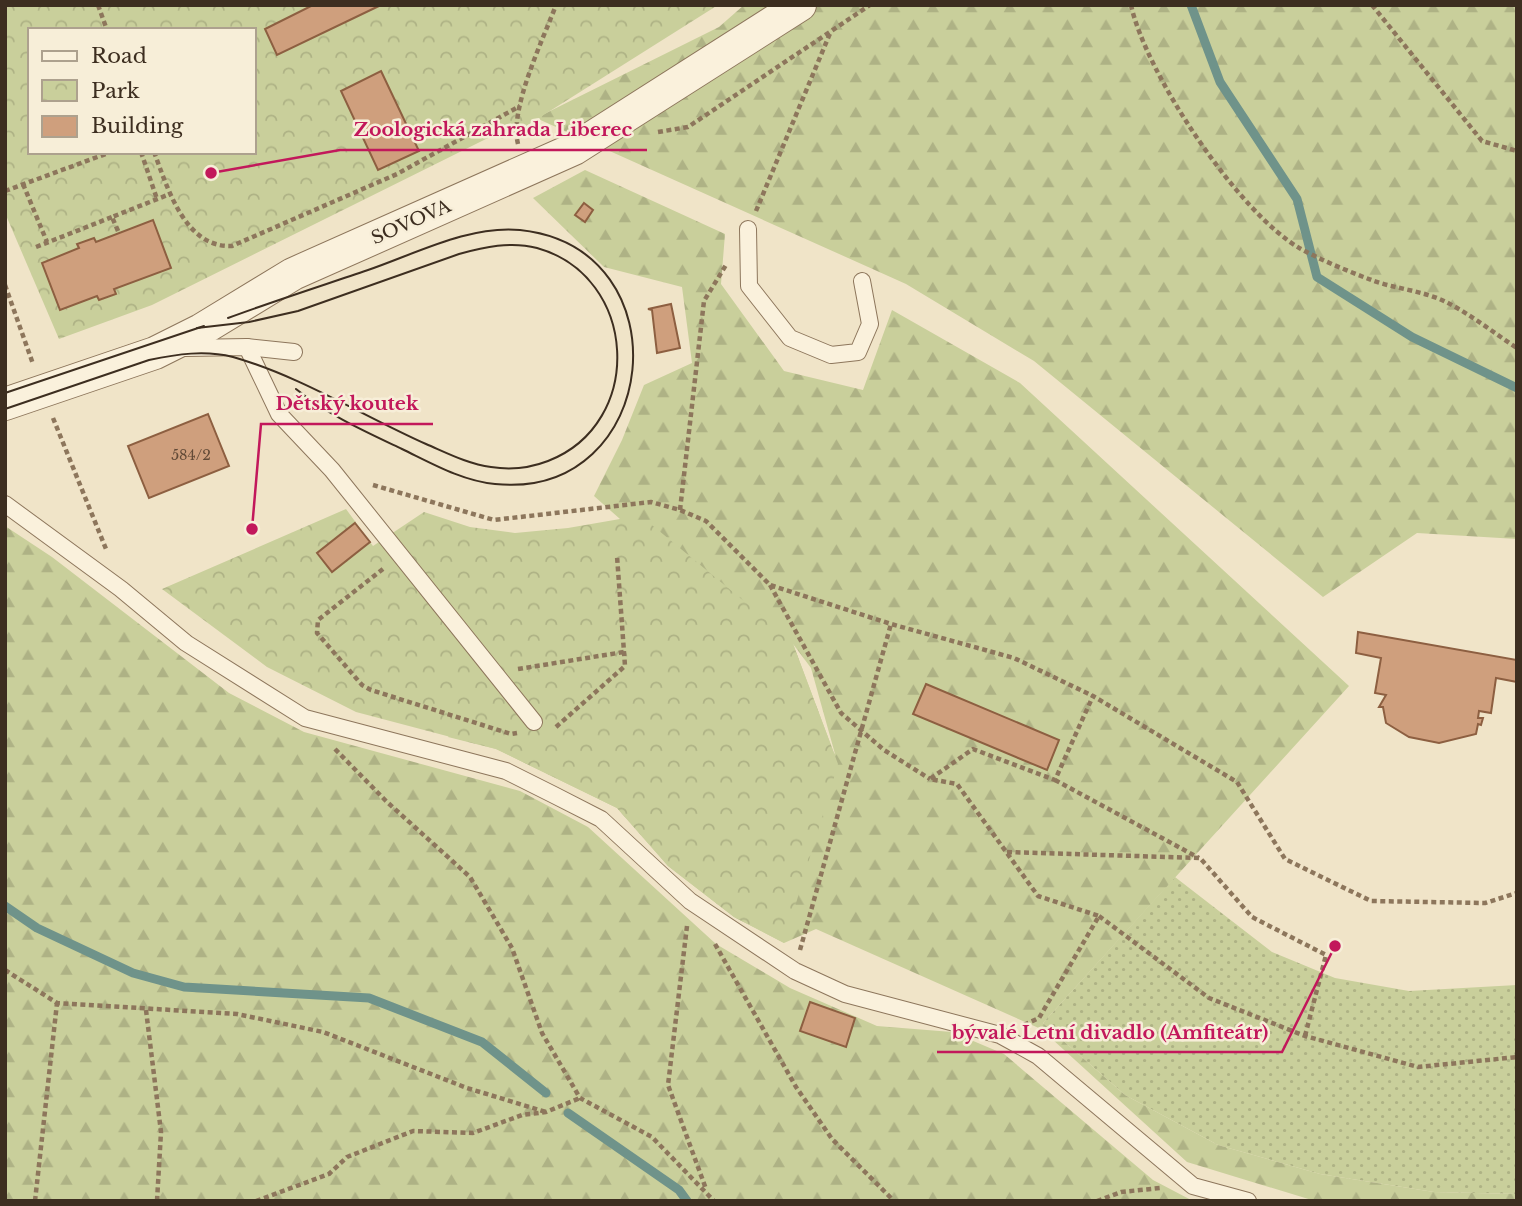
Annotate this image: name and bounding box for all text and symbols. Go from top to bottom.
legend [28,28,256,154]
text: Road [91,43,147,69]
text: Park [91,78,140,104]
callout: Zoologická zahrada Liberec [340,110,647,150]
text: Building [91,113,184,139]
text: Zoologická zahrada Liberec [354,118,632,141]
street label: SOVOVA [368,194,455,249]
callout: Dětský koutek [261,384,433,424]
text: Dětský koutek [275,392,419,415]
house number: 584/2 [171,446,211,464]
callout: bývalé Letní divadlo (Amfiteátr) [937,1012,1282,1052]
text: bývalé Letní divadlo (Amfiteátr) [951,1021,1268,1044]

